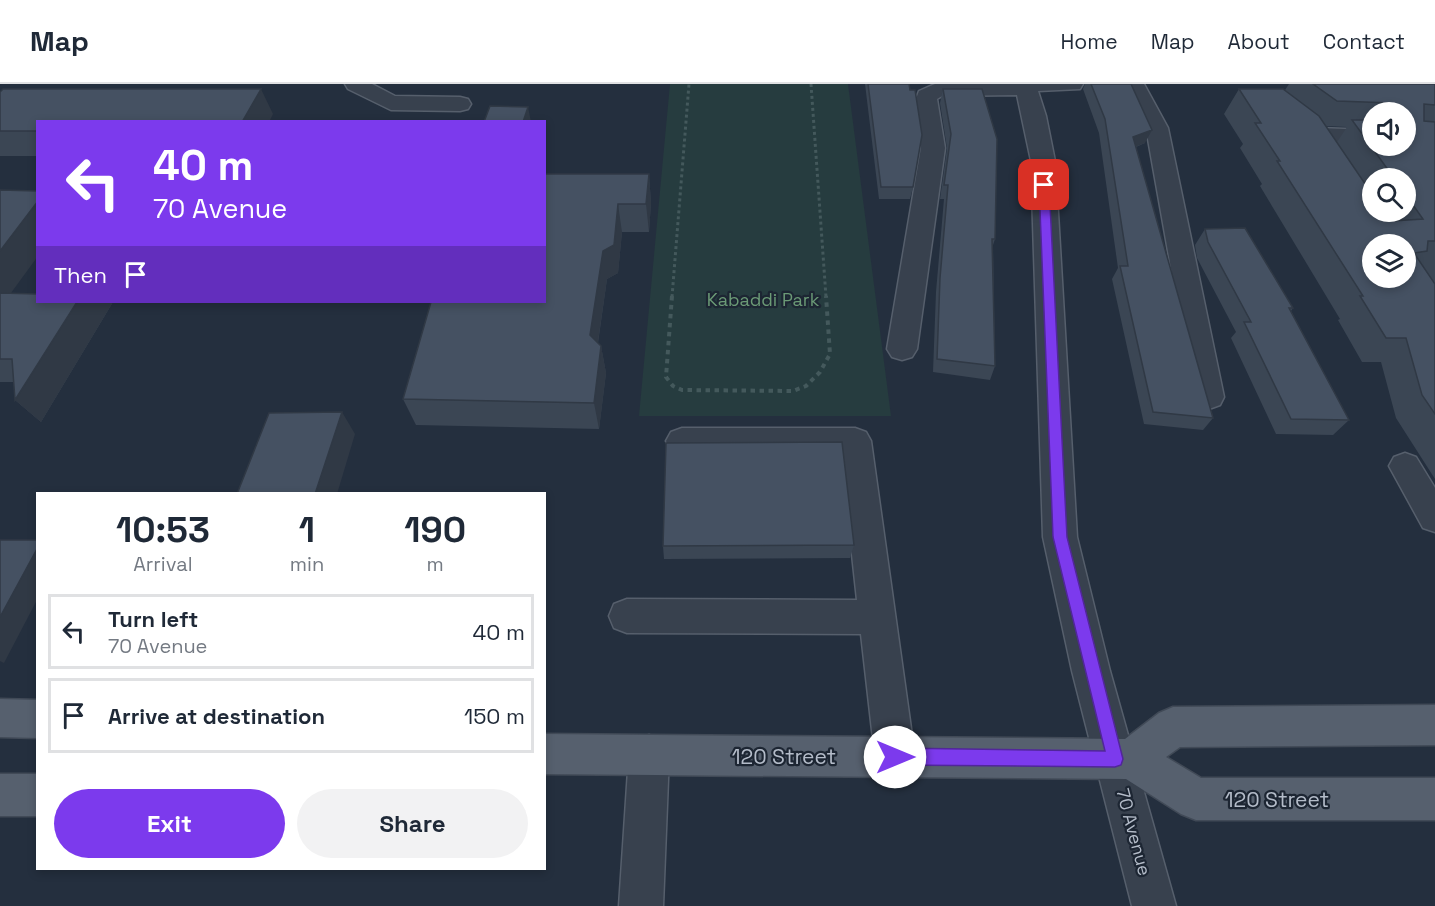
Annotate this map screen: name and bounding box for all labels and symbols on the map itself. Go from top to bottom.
pin [1018,159,1069,210]
park label: Kabaddi Park [707,288,820,311]
position arrow [863,725,927,789]
street label: 120 Street [732,743,836,770]
street label: 70 Avenue [1111,786,1157,878]
street label: 120 Street [1225,786,1329,813]

